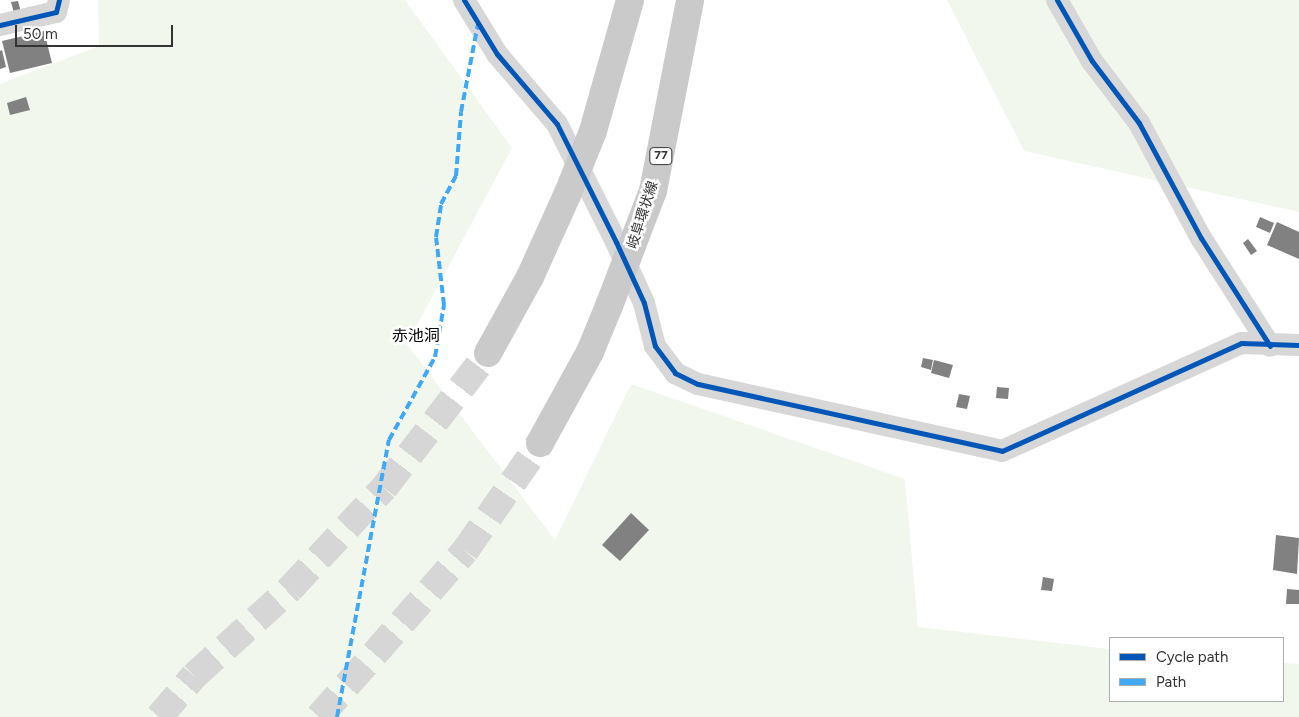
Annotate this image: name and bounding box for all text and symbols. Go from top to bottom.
scale bar [18,15,175,47]
text: 50 m [23,25,58,43]
road number: 77 [648,146,674,166]
street label: 岐阜環状線 [624,179,662,251]
district label: 赤池洞 [392,326,440,346]
legend [1109,637,1284,702]
text: Cycle path [1156,648,1228,666]
text: Path [1156,673,1186,691]

